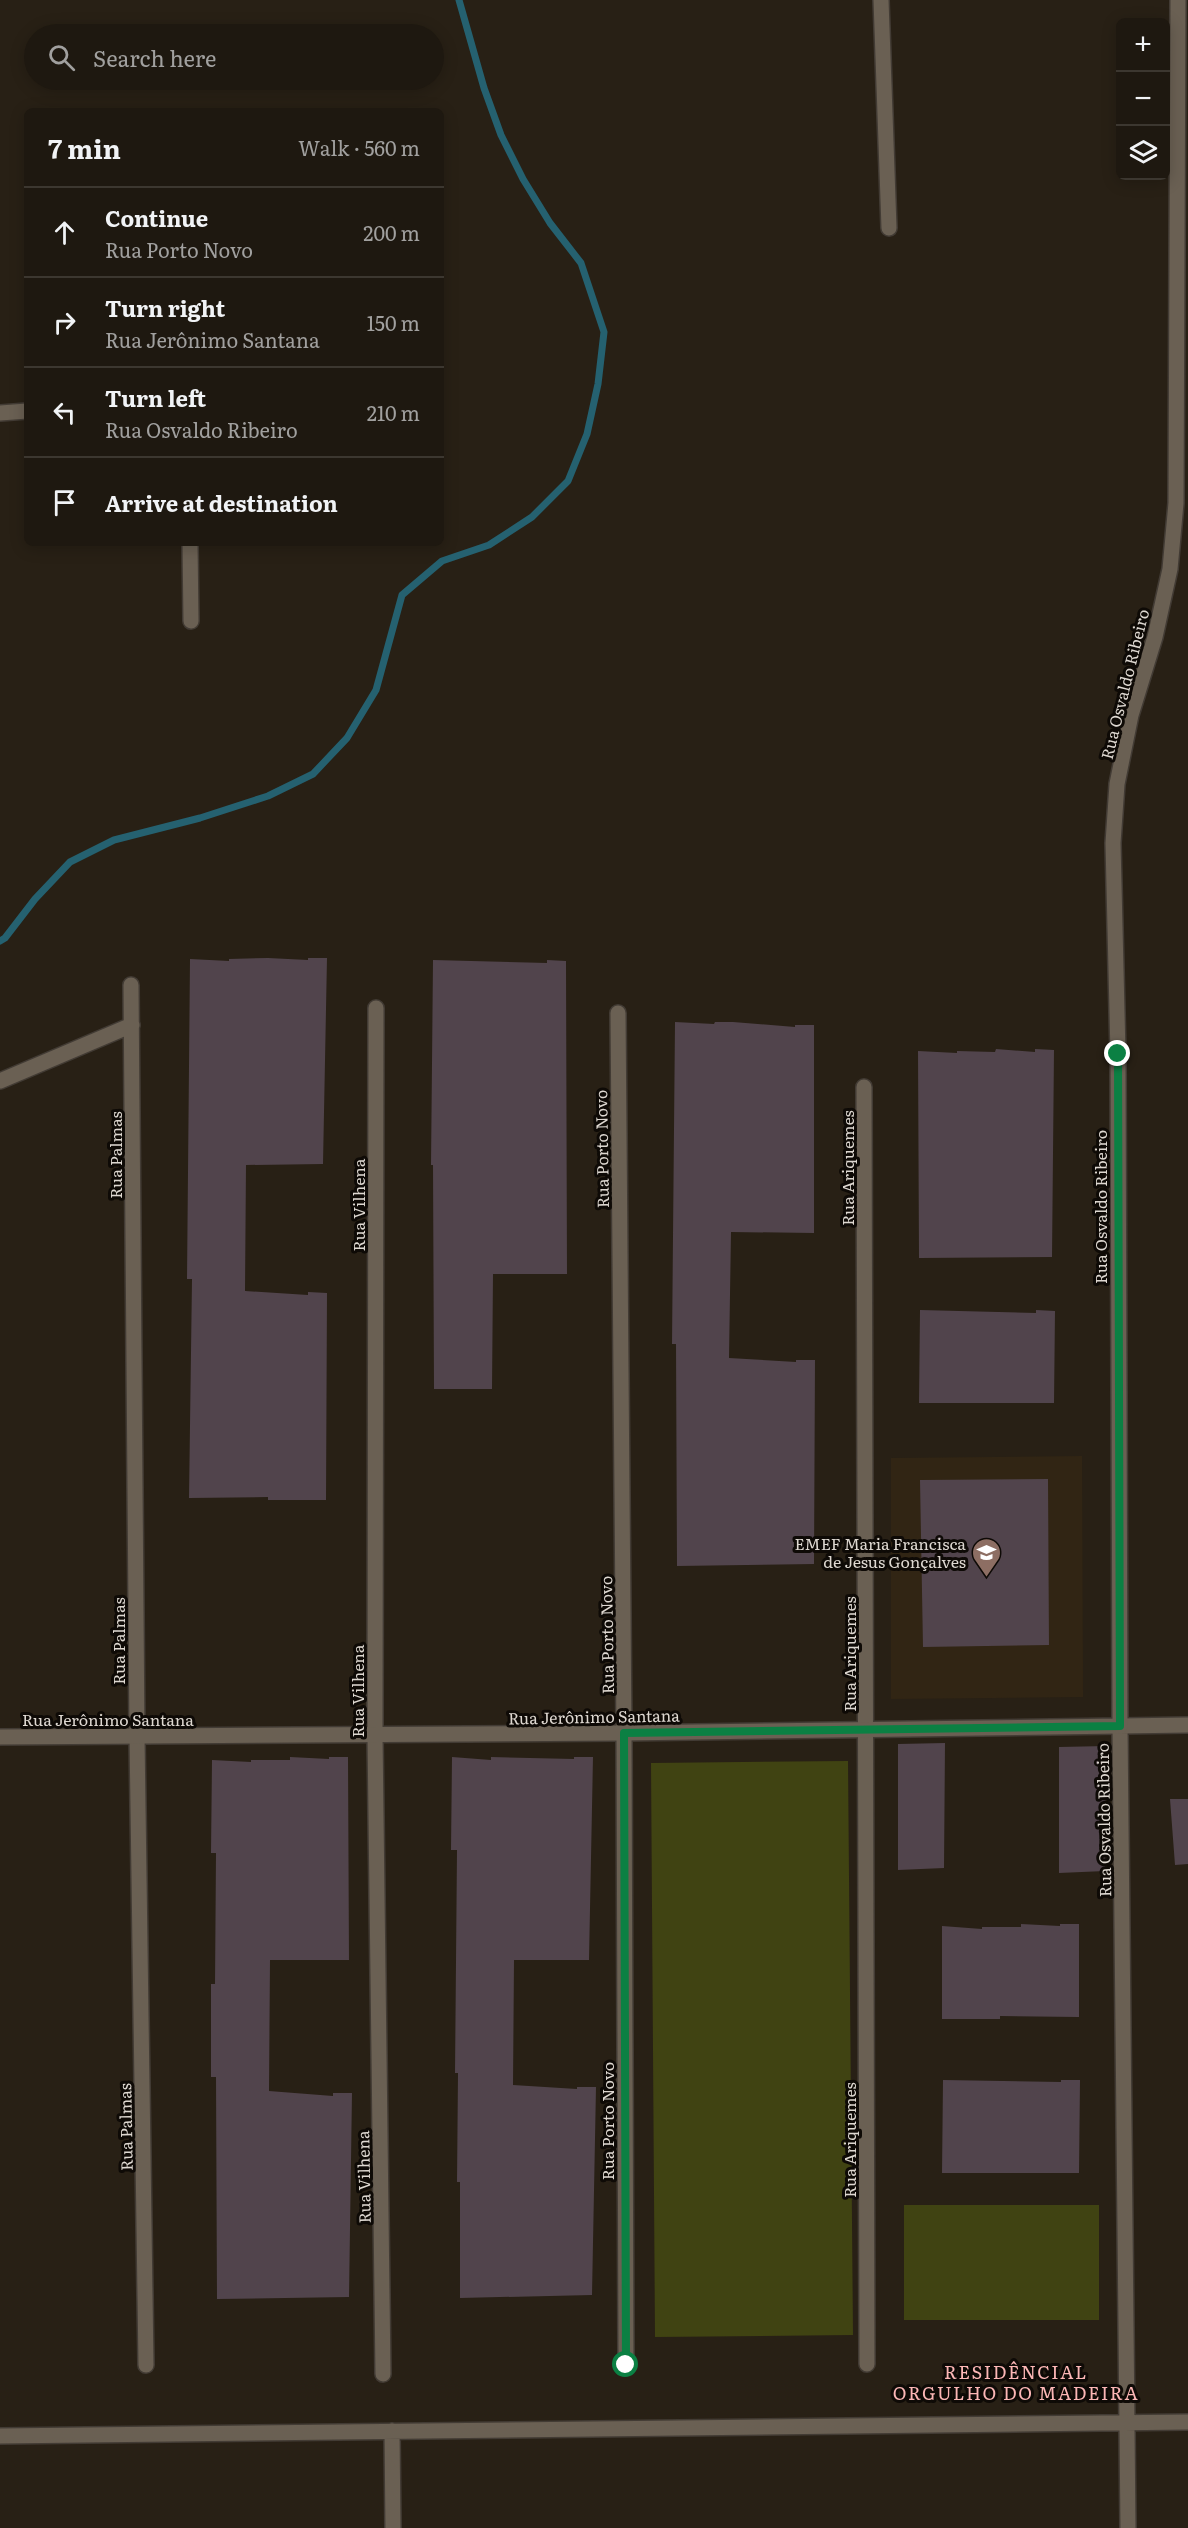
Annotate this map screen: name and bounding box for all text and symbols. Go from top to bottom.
map controls [1116,18,1170,180]
button: + [1116,18,1170,72]
search box [24,24,444,90]
icon: search [45,41,78,74]
text: Search here [93,41,216,74]
button: − [1116,72,1170,126]
button: layers [1116,126,1170,180]
text: 7 min [48,128,121,167]
text: Walk · 560 m [298,132,420,162]
text: Continue [105,201,208,234]
icon: ahead [48,216,81,249]
text: 200 m [363,217,420,247]
text: Rua Porto Novo [105,234,253,264]
text: Turn right [105,291,225,324]
icon: right [48,306,81,339]
text: 150 m [367,307,420,337]
text: Rua Jerônimo Santana [105,324,320,354]
text: Turn left [105,381,206,414]
icon: left [48,396,81,429]
text: 210 m [367,397,420,427]
text: Rua Osvaldo Ribeiro [105,414,298,444]
icon: arrive [48,486,81,519]
text: Arrive at destination [105,486,338,519]
street label: Rua Osvaldo Ribeiro [1094,606,1154,762]
route end [1104,1040,1130,1066]
street label: Rua Porto Novo [588,1090,614,1208]
street label: Rua Ariquemes [835,1110,859,1226]
street label: Rua Palmas [103,1111,127,1199]
street label: Rua Osvaldo Ribeiro [1088,1130,1112,1284]
street label: Rua Vilhena [346,1158,370,1251]
place label: EMEF Maria Francisca de Jesus Gonçalves [794,1531,966,1573]
school or university icon: EMEF Maria Francisca de Jesus Gonçalves [971,1536,1003,1578]
street label: Rua Porto Novo [593,1576,619,1694]
street label: Rua Ariquemes [837,1596,861,1712]
street label: Rua Palmas [106,1597,130,1685]
street label: Rua Vilhena [345,1644,369,1737]
street label: Rua Jerônimo Santana [508,1702,680,1729]
street label: Rua Jerônimo Santana [22,1707,194,1731]
street label: Rua Osvaldo Ribeiro [1090,1743,1116,1897]
street label: Rua Porto Novo [595,2062,619,2180]
street label: Rua Ariquemes [837,2082,861,2198]
street label: Rua Palmas [112,2083,138,2171]
street label: Rua Vilhena [350,2130,376,2224]
route start [612,2351,638,2377]
district label: RESIDÊNCIAL ORGULHO DO MADEIRA [893,2358,1139,2406]

